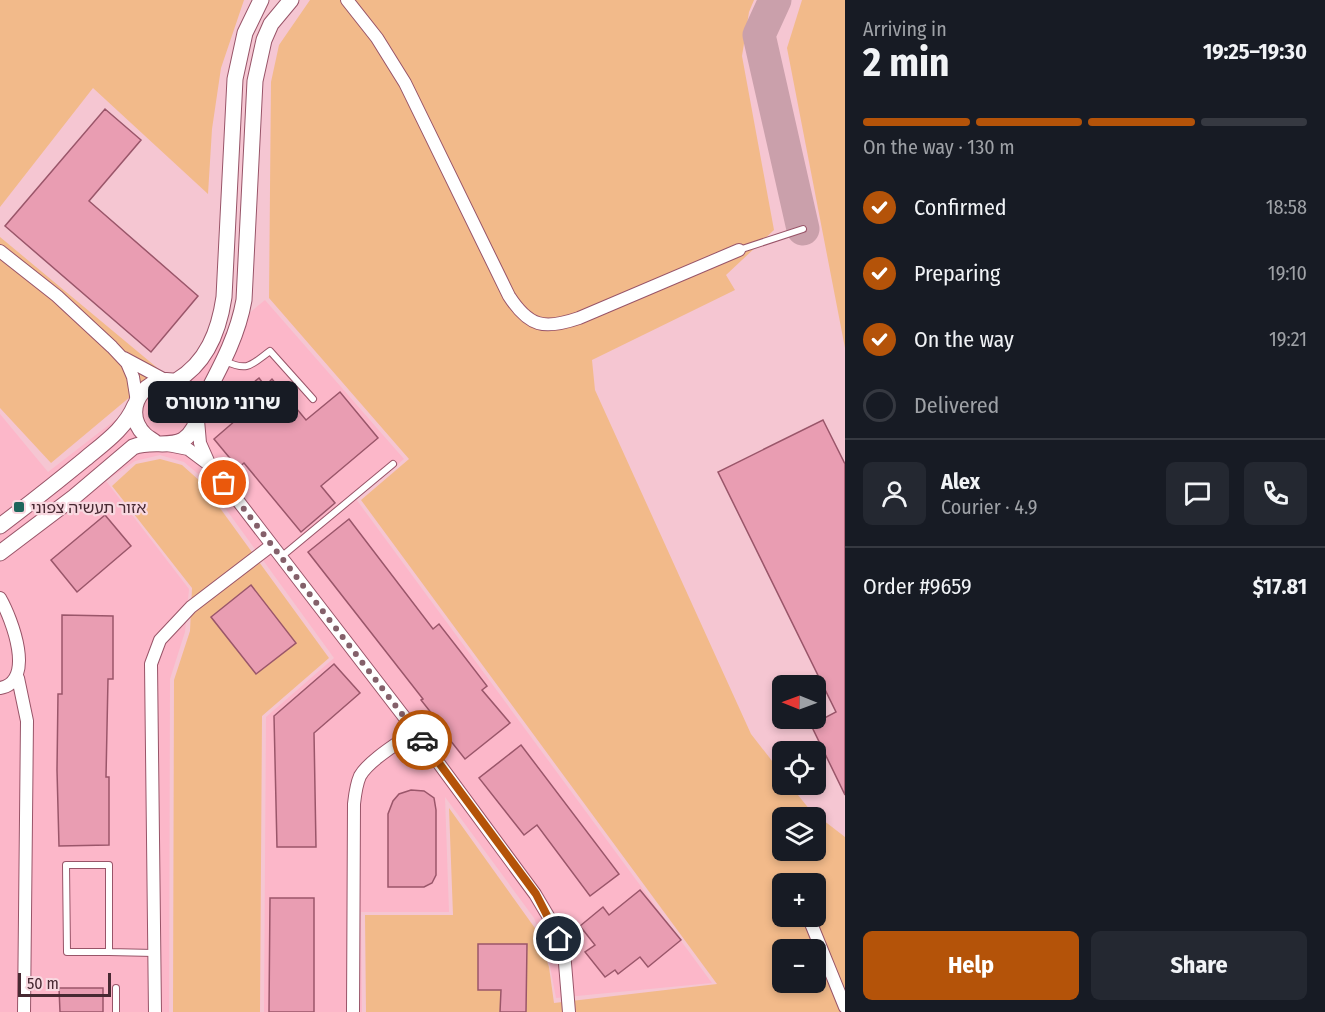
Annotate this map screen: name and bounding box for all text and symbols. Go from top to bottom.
text: Arriving in [863,17,947,41]
text: 19:25–19:30 [1203,38,1307,65]
text: 2 min [863,40,949,86]
text: On the way · 130 m [863,135,1015,159]
icon: check [863,191,896,224]
text: Confirmed [914,194,1007,221]
text: 18:58 [1266,195,1307,219]
icon: check [863,257,896,290]
text: Preparing [914,260,1000,287]
text: 19:10 [1268,261,1307,285]
icon: check [863,323,896,356]
text: On the way [914,326,1014,353]
text: 19:21 [1269,327,1307,351]
callout: שרוני מוטורס [149,381,299,423]
text: שרוני מוטורס [165,390,281,414]
text: Delivered [914,392,999,419]
pin [198,457,249,508]
button: person [863,462,926,525]
button: chat [1166,462,1229,525]
button: phone [1244,462,1307,525]
icon: bag [207,466,240,499]
text: Alex [941,468,980,495]
text: Courier · 4.9 [941,495,1037,519]
place label: אזור תעשיה צפוני [31,498,146,517]
marker: אזור תעשיה צפוני [12,500,26,514]
text: Order #9659 [863,573,972,600]
text: $17.81 [1253,573,1307,600]
north arrow [772,675,826,729]
map controls [772,675,826,993]
courier [392,710,452,770]
icon: car [406,724,439,757]
button: locate [772,741,826,795]
button: layers [772,807,826,861]
button: + [772,873,826,927]
pin [533,913,584,964]
icon: home [542,922,575,955]
button: Help [863,931,1079,1000]
button: Share [1091,931,1307,1000]
button: − [772,939,826,993]
scale bar [18,970,111,998]
text: 50 m [27,974,59,993]

